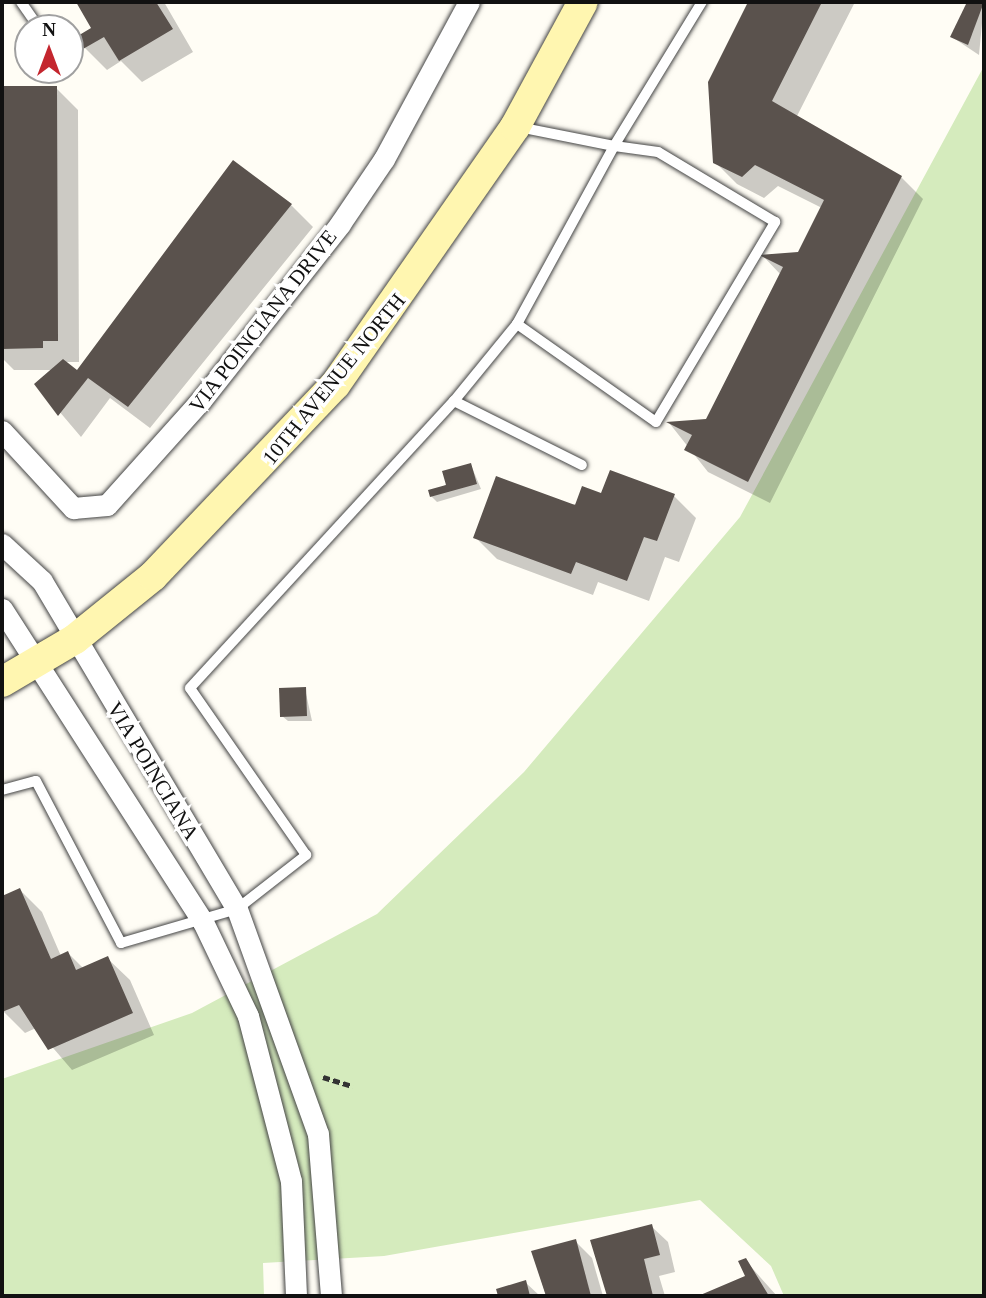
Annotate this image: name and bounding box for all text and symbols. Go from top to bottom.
north arrow [14,14,84,84]
text: N [42,19,56,40]
street label: VIA POINCIANA DRIVE [183,224,343,418]
street label: 10TH AVENUE NORTH [257,288,411,470]
street label: VIA POINCIANA [101,697,205,845]

